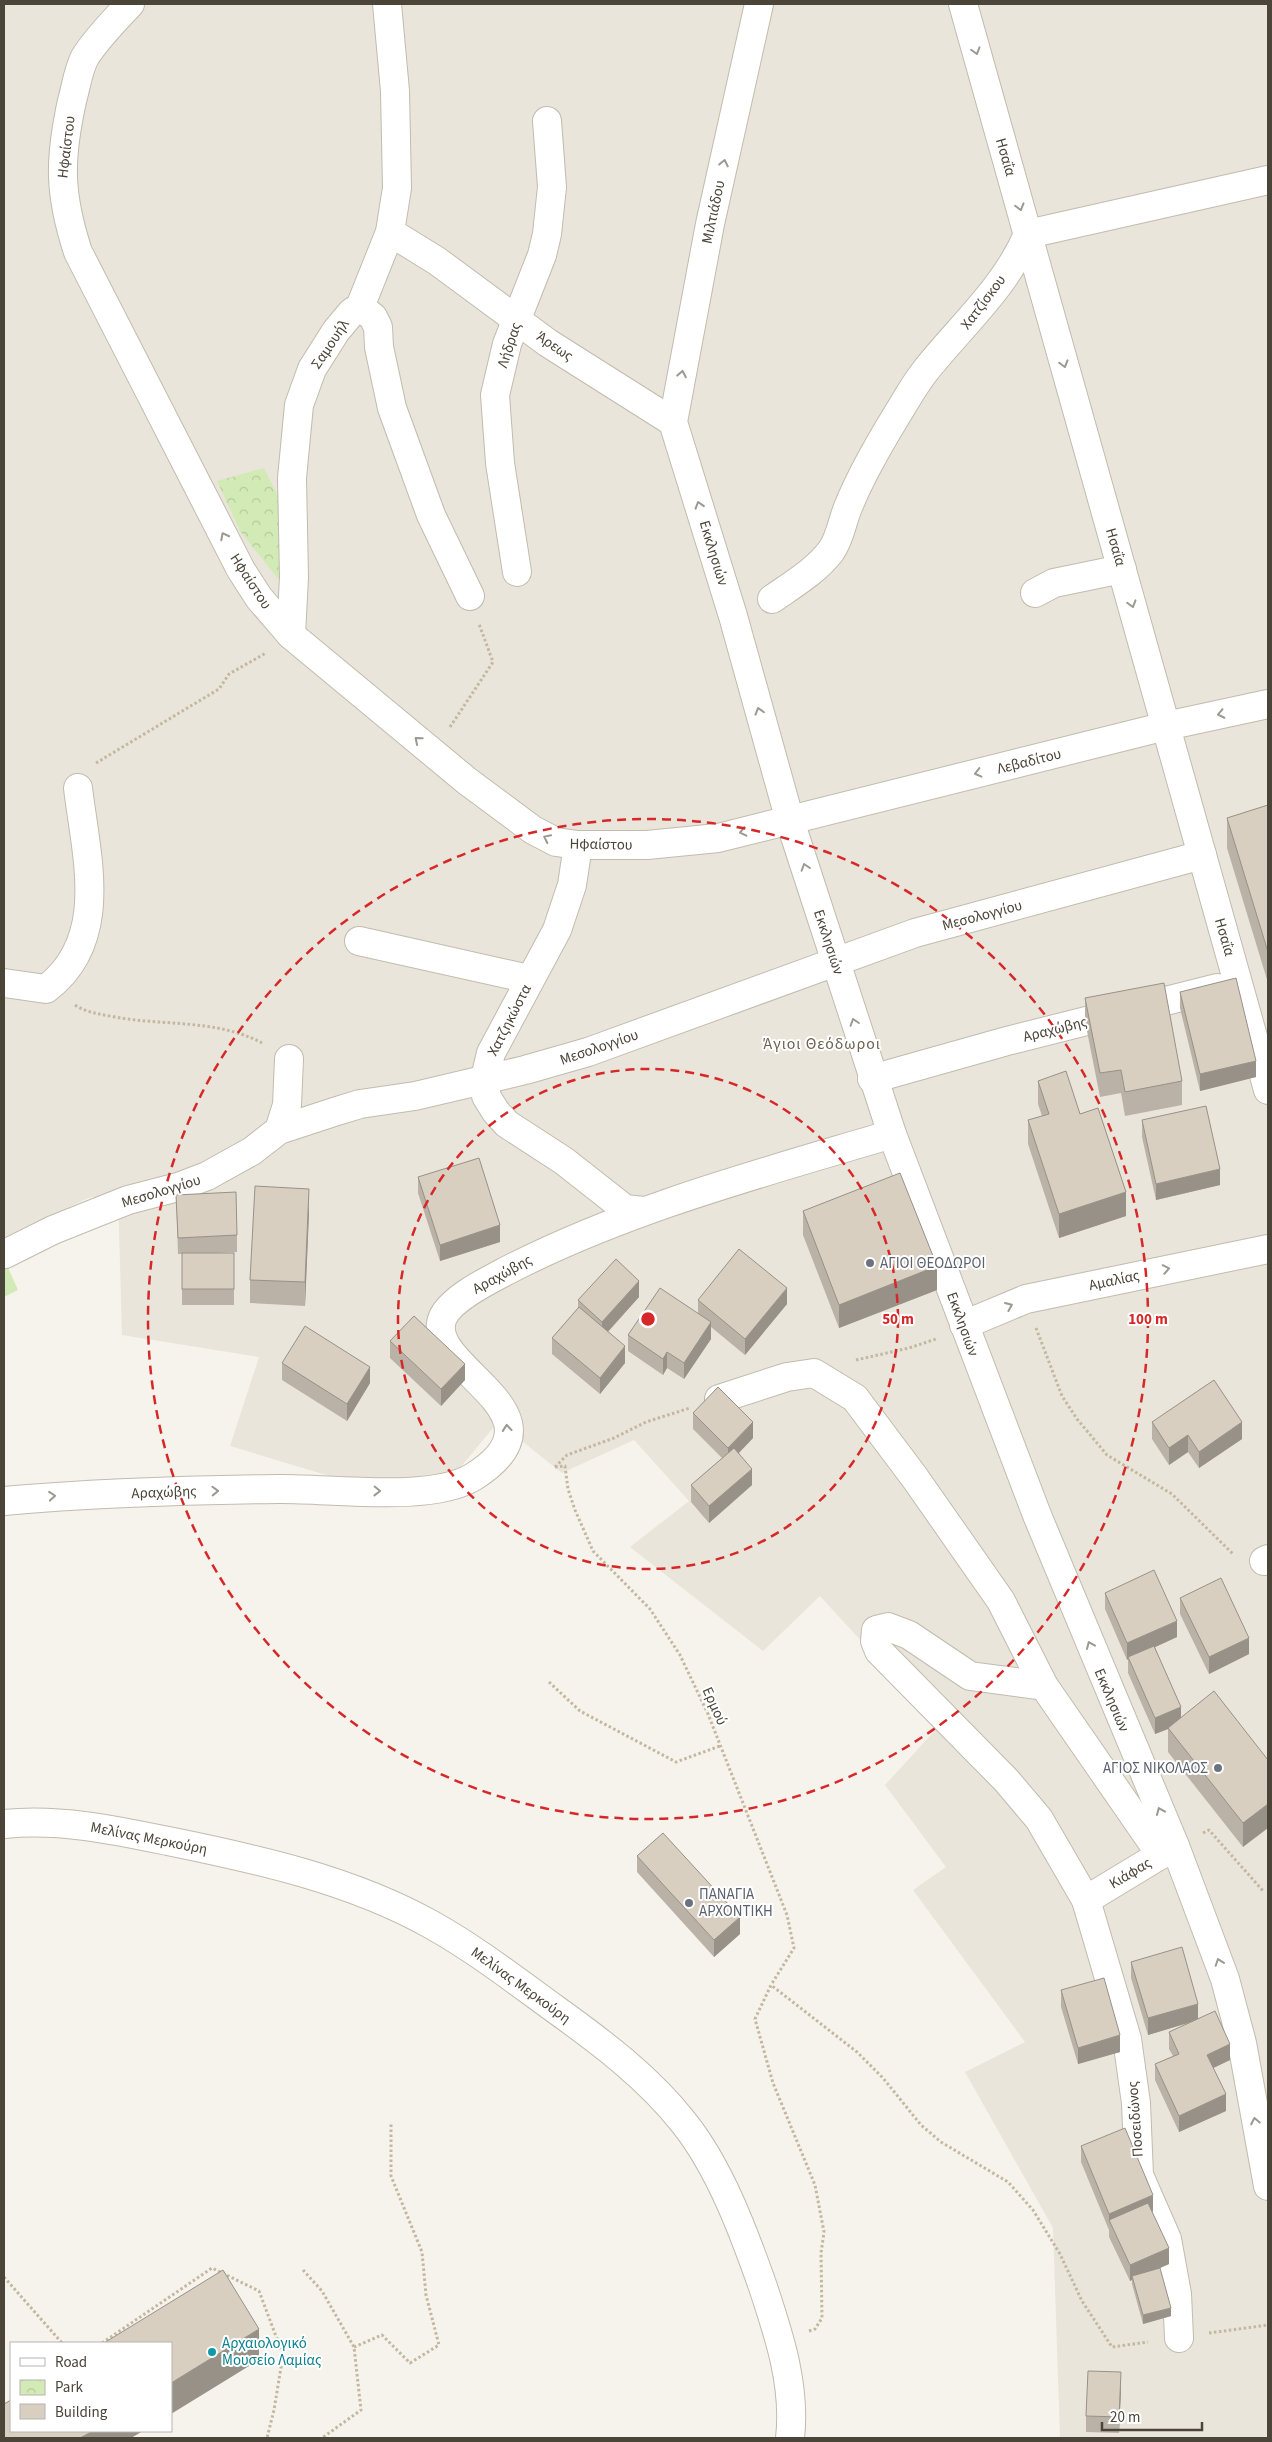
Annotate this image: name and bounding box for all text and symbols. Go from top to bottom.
one-way arrow [971,46,981,54]
street label: Ηφαίστου [52,115,81,180]
street label: Ησαΐα [990,136,1021,179]
one-way arrow [718,159,729,168]
street label: Μιλτιάδου [697,178,730,246]
one-way arrow [1015,203,1025,211]
street label: Χατζίσκου [956,271,1011,334]
street label: Σαμουήλ [306,315,355,373]
street label: Λήδρας [492,319,527,371]
street label: Άρεως [532,326,578,367]
one-way arrow [1059,359,1069,367]
one-way arrow [677,370,687,379]
one-way arrow [694,501,704,509]
street label: Εκκλησιών [694,518,733,588]
street label: Ησαΐα [1100,526,1131,569]
one-way arrow [220,533,230,542]
street label: Ηφαίστου [225,549,276,613]
one-way arrow [1126,600,1137,609]
one-way arrow [755,708,765,716]
one-way arrow [1216,709,1225,719]
one-way arrow [415,738,424,746]
street label: Λεβαδίτου [995,743,1063,780]
one-way arrow [974,768,982,778]
one-way arrow [738,826,747,837]
street label: Ηφαίστου [569,833,633,856]
one-way arrow [544,834,553,844]
one-way arrow [801,863,811,872]
street label: Μεσολογγίου [940,895,1024,936]
street label: Εκκλησιών [808,907,849,977]
street label: Ησαΐα [1209,916,1240,959]
street label: Χατζηκώστα [482,980,537,1060]
street label: Αραχώβης [1021,1011,1090,1048]
one-way arrow [850,1018,860,1027]
street label: Μεσολογγίου [557,1024,641,1071]
district label: Άγιοι Θεόδωροι [763,1033,881,1055]
street label: Μεσολογγίου [119,1169,203,1213]
street label: Αραχώβης [469,1249,536,1299]
place label: ΑΓΙΟΙ ΘΕΟΔΩΡΟΙ [880,1253,985,1274]
marker: ΑΓΙΟΙ ΘΕΟΔΩΡΟΙ [864,1257,876,1269]
one-way arrow [1162,1264,1171,1275]
street label: Αμαλίας [1087,1265,1142,1296]
street label: Εκκλησιών [941,1289,984,1359]
one-way arrow [1004,1302,1013,1313]
text: 50 m [882,1309,914,1330]
text: 100 m [1128,1309,1168,1330]
centre of rings [639,1310,657,1328]
one-way arrow [502,1423,513,1431]
street label: Αραχώβης [131,1481,198,1504]
one-way arrow [211,1485,219,1496]
one-way arrow [374,1486,381,1496]
one-way arrow [49,1491,57,1502]
one-way arrow [1085,1641,1096,1650]
street label: Εκκλησιών [1089,1665,1134,1735]
street label: Ερμού [697,1684,732,1729]
place label: ΑΓΙΟΣ ΝΙΚΟΛΑΟΣ [1103,1758,1208,1779]
marker: ΑΓΙΟΣ ΝΙΚΟΛΑΟΣ [1212,1762,1224,1774]
one-way arrow [1155,1807,1166,1816]
street label: Μελίνας Μερκούρη [89,1817,209,1860]
street label: Κιάφας [1105,1852,1156,1894]
place label: ΠΑΝΑΓΙΑ ΑΡΧΟΝΤΙΚΗ [699,1884,773,1922]
marker: ΠΑΝΑΓΙΑ ΑΡΧΟΝΤΙΚΗ [683,1897,695,1909]
street label: Μελίνας Μερκούρη [467,1942,575,2029]
one-way arrow [1215,1959,1225,1967]
street label: Ποσειδώνος [1122,2080,1149,2158]
one-way arrow [1251,2116,1261,2125]
place label: Αρχαιολογικό Μουσείο Λαμίας [222,2333,322,2371]
legend [10,2342,172,2432]
marker: Αρχαιολογικό Μουσείο Λαμίας [206,2346,218,2358]
text: Road [55,2352,87,2373]
text: Park [55,2377,84,2398]
scale bar [1102,2400,1202,2432]
text: Building [55,2402,108,2423]
text: 20 m [1110,2407,1140,2428]

